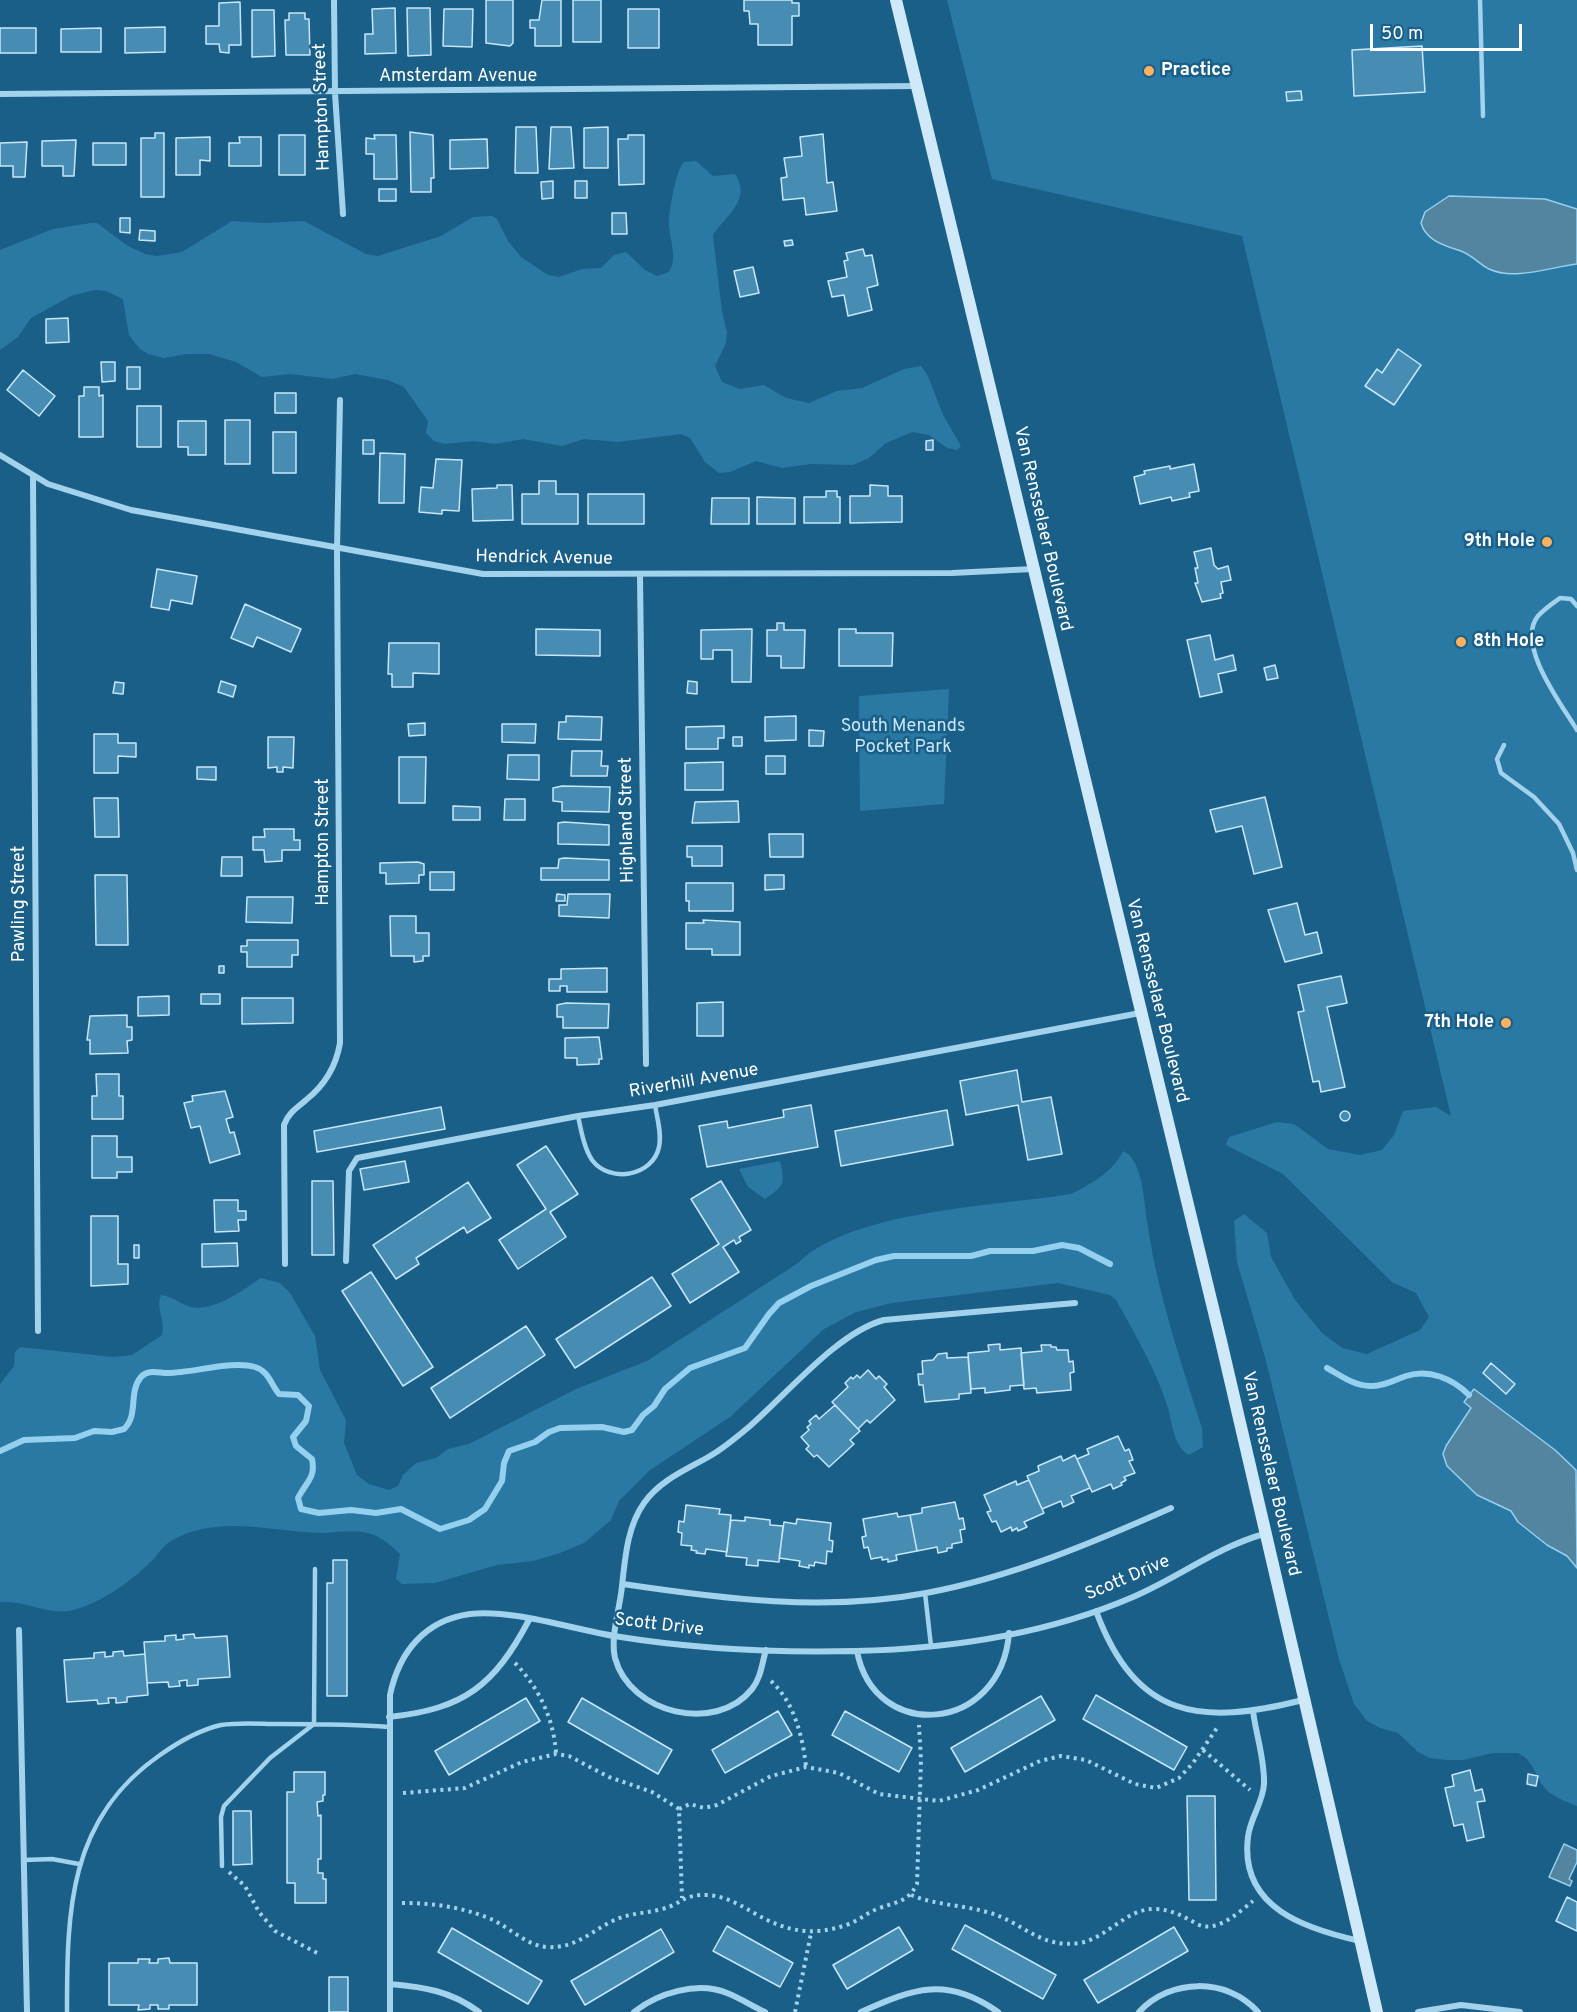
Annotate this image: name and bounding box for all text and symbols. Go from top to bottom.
scale bar [1373,12,1524,50]
text: 50 m [1381,23,1423,46]
street label: Hampton Street [310,43,336,171]
place label: Practice [1161,60,1231,82]
marker: Practice [1142,64,1156,78]
street label: Amsterdam Avenue [379,66,537,88]
street label: Van Rensselaer Boulevard [1008,425,1076,633]
place label: 9th Hole [1464,531,1535,553]
marker: 9th Hole [1540,535,1554,549]
street label: Hendrick Avenue [475,547,613,571]
place label: 8th Hole [1473,631,1544,653]
marker: 8th Hole [1454,635,1468,649]
park label: South Menands Pocket Park [841,716,965,758]
street label: Highland Street [616,757,640,883]
street label: Hampton Street [313,778,335,906]
street label: Pawling Street [9,846,31,962]
street label: Van Rensselaer Boulevard [1120,897,1192,1105]
place label: 7th Hole [1424,1012,1494,1034]
marker: 7th Hole [1499,1016,1513,1030]
street label: Riverhill Avenue [628,1060,760,1104]
street label: Van Rensselaer Boulevard [1236,1370,1304,1578]
street label: Scott Drive [1083,1552,1173,1606]
street label: Scott Drive [613,1610,705,1642]

